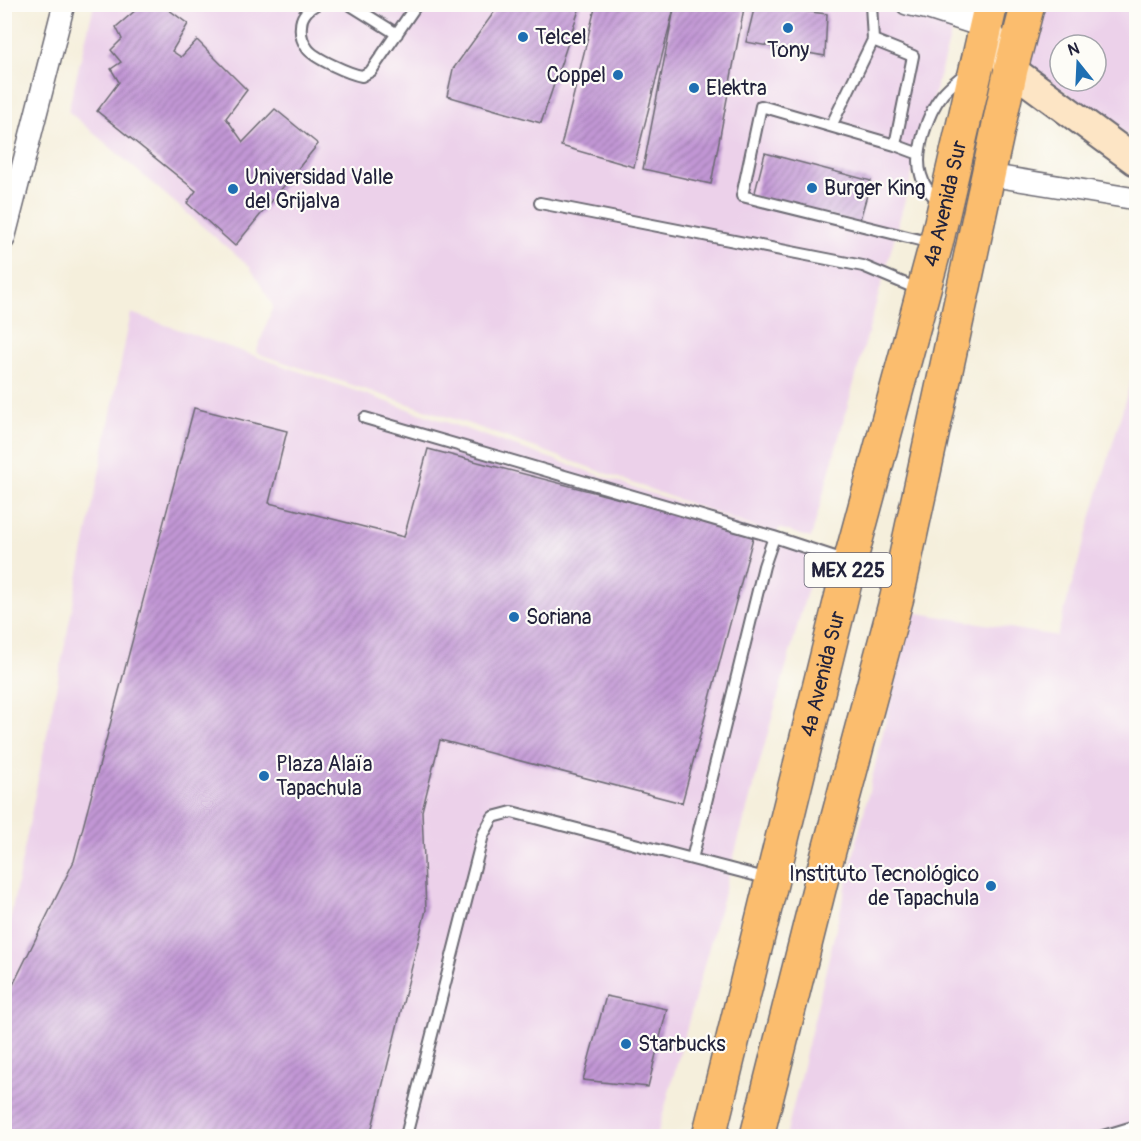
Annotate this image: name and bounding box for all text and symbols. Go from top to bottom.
marker: Tony [781,21,795,35]
place label: Telcel [535,24,587,51]
marker: Telcel [516,30,530,44]
north arrow [1048,33,1108,93]
place label: Tony [767,37,809,64]
text: N [1065,38,1082,61]
place label: Coppel [546,62,606,89]
marker: Coppel [611,68,625,82]
place label: Elektra [706,75,767,102]
marker: Elektra [687,81,701,95]
street label: 4a Avenida Sur [917,137,973,270]
place label: Universidad Valle del Grijalva [245,164,394,215]
place label: Burger King [824,175,926,202]
marker: Burger King [805,181,819,195]
marker: Universidad Valle del Grijalva [226,182,240,196]
road number: MEX 225 [804,553,892,587]
place label: Soriana [526,604,592,631]
street label: 4a Avenida Sur [795,608,852,740]
marker: Soriana [507,610,521,624]
place label: Plaza Alaïa Tapachula [276,751,373,802]
marker: Plaza Alaïa Tapachula [257,769,271,783]
place label: Instituto Tecnológico de Tapachula [789,861,979,912]
marker: Instituto Tecnológico de Tapachula [984,879,998,893]
place label: Starbucks [638,1031,726,1058]
marker: Starbucks [619,1037,633,1051]

